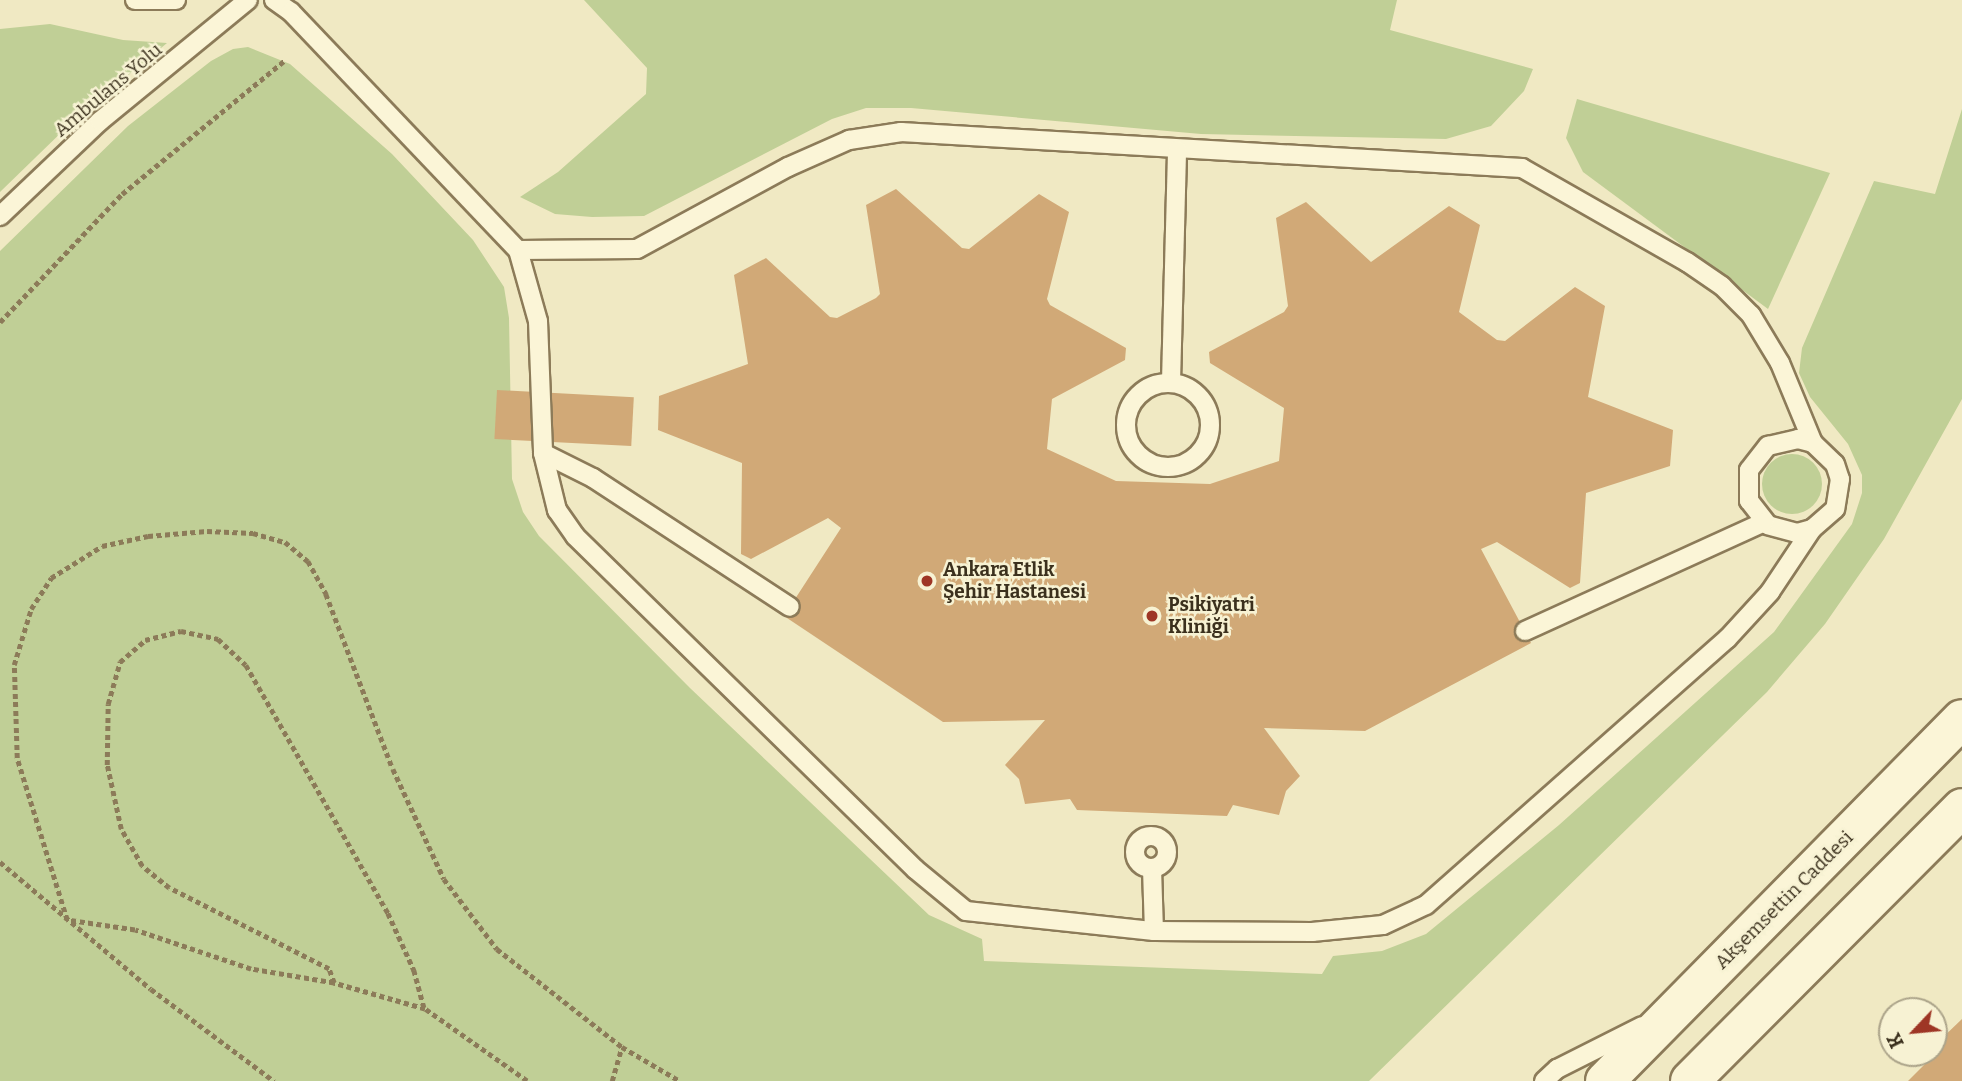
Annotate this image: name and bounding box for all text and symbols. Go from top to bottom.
street label: Ambulans Yolu [50,38,166,142]
place label: Ankara Etlik Şehir Hastanesi [943,559,1086,603]
marker: Ankara Etlik Şehir Hastanesi [917,571,937,591]
place label: Psikiyatri Kliniği [1168,594,1255,638]
marker: Psikiyatri Kliniği [1142,606,1162,626]
street label: Akşemsettin Caddesi [1710,826,1858,974]
north arrow [1878,997,1948,1067]
text: K [1882,1029,1909,1052]

